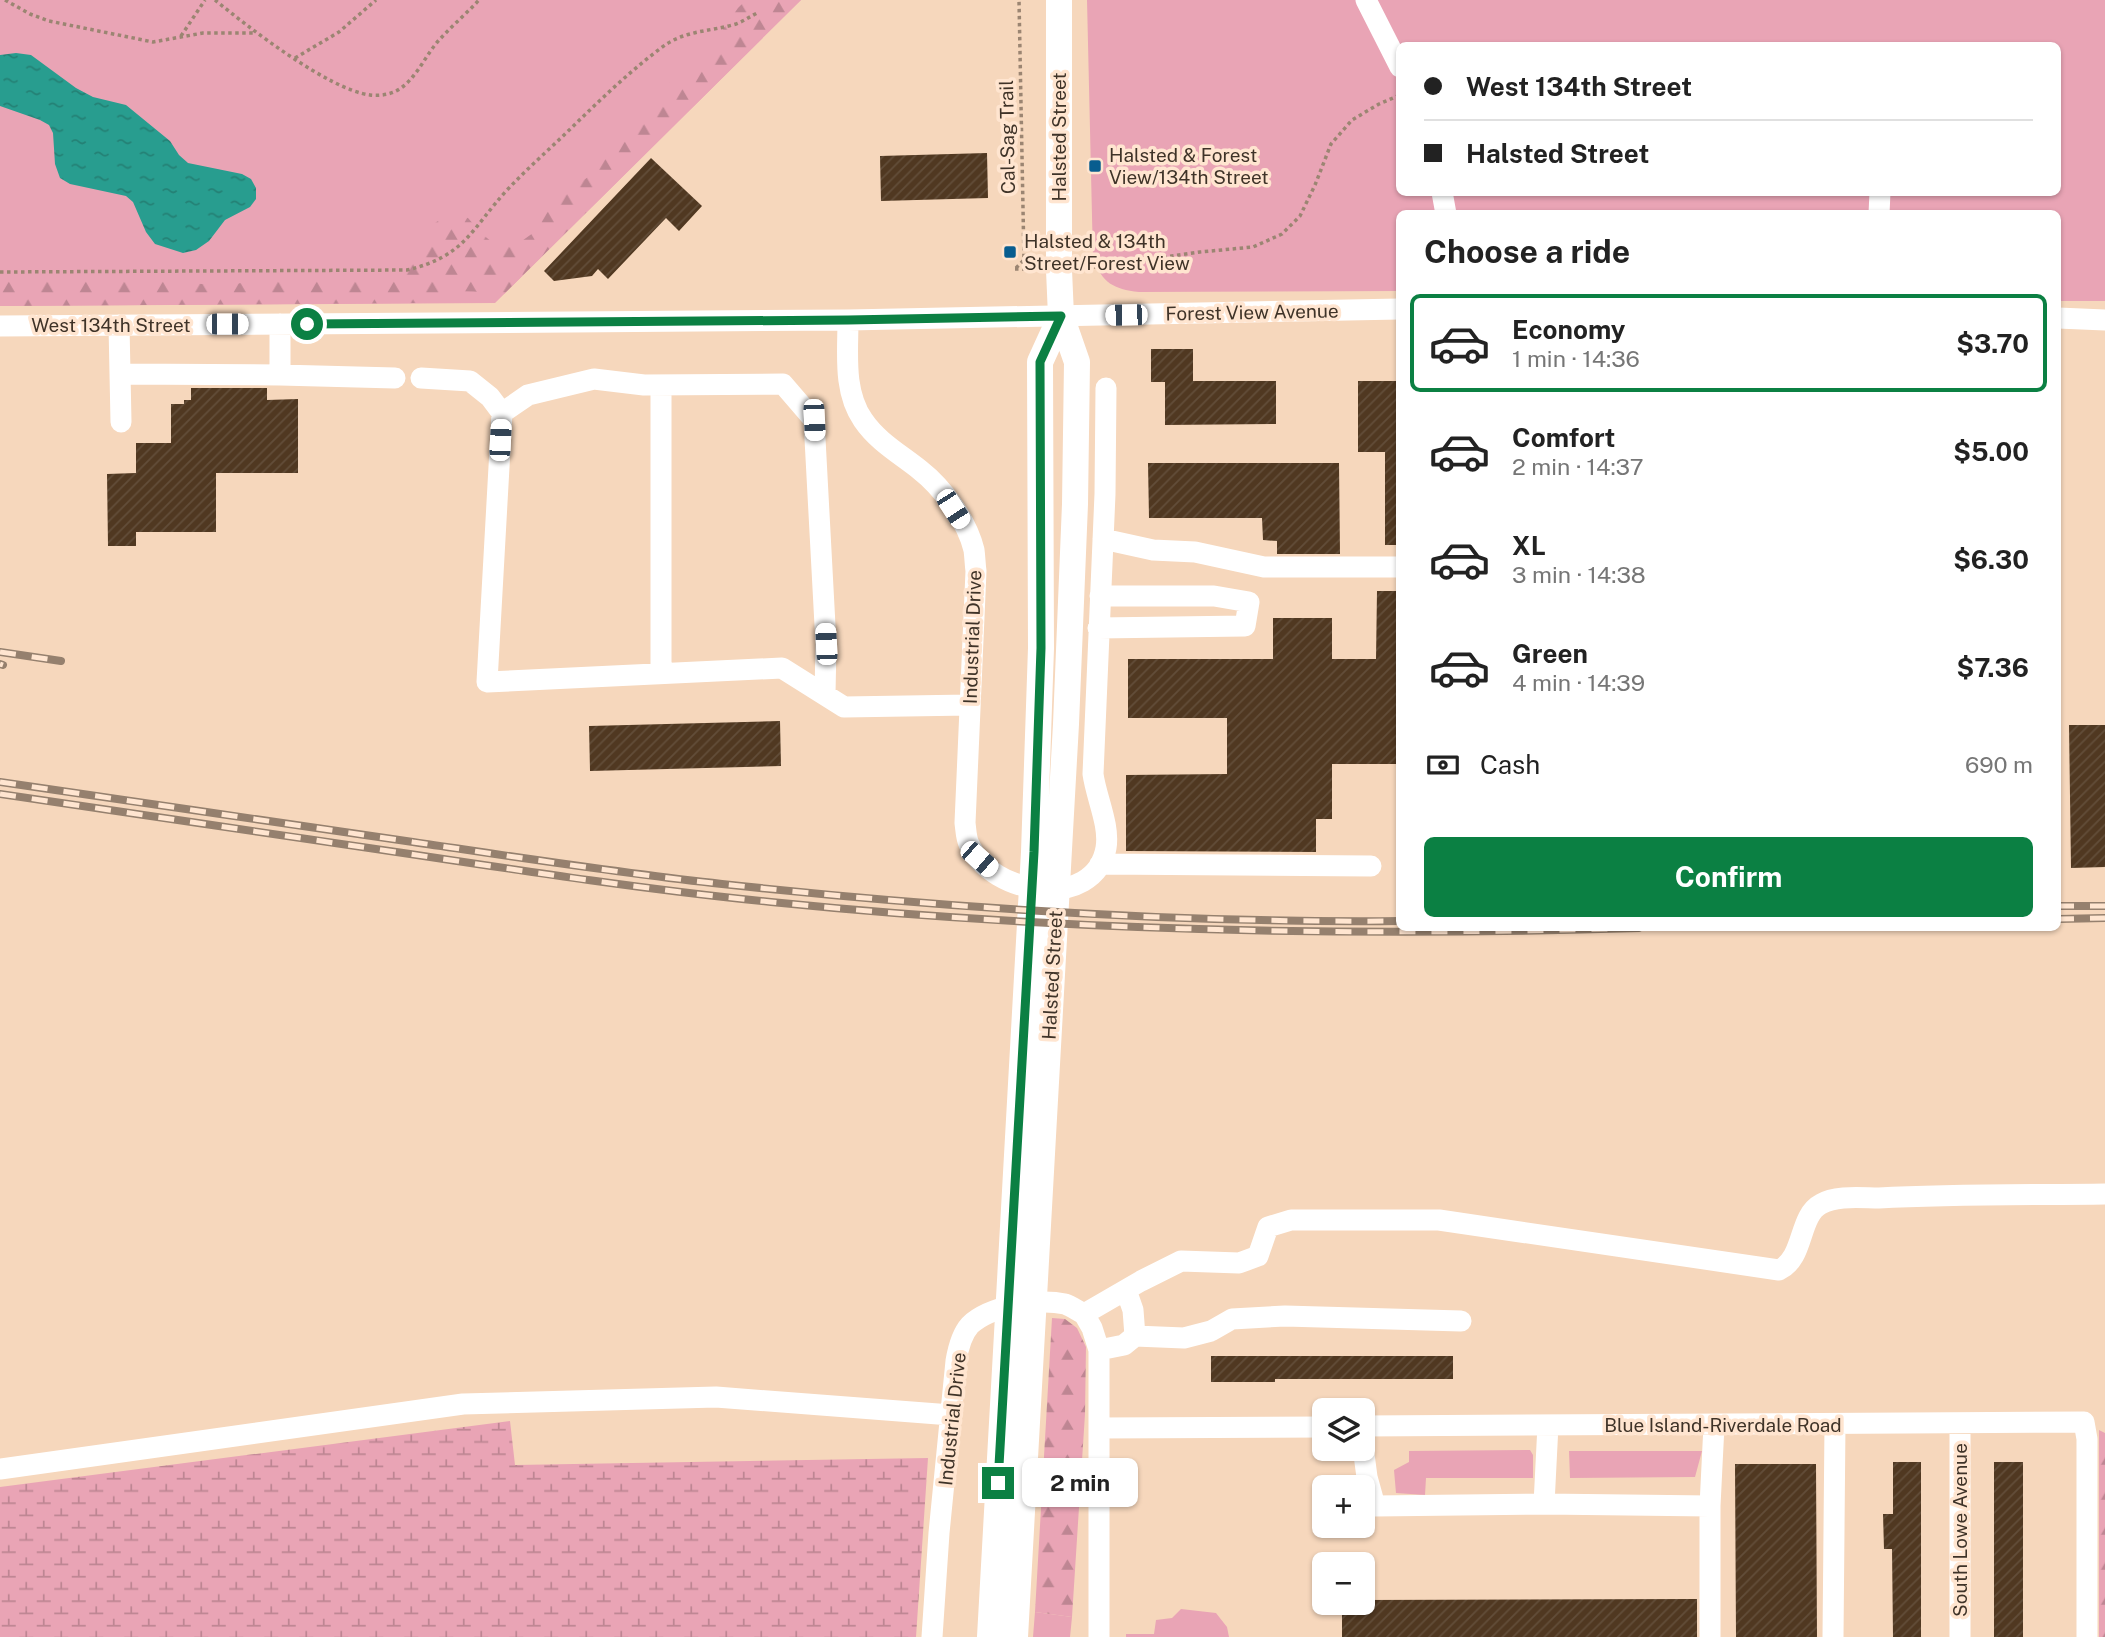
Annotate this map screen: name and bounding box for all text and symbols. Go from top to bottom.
text: West 134th Street [1466,71,1692,102]
street label: Halsted Street [1048,72,1070,202]
street label: Cal-Sag Trail [995,80,1019,194]
text: Halsted Street [1466,138,1649,169]
place label: Halsted & Forest View/134th Street [1109,144,1269,188]
marker: Halsted & Forest View/134th Street [1087,158,1103,174]
place label: Halsted & 134th Street/Forest View [1024,230,1190,274]
text: Choose a ride [1424,233,1630,270]
marker: Halsted & 134th Street/Forest View [1002,244,1018,260]
street label: Forest View Avenue [1165,299,1339,325]
car [1105,304,1148,326]
route start [291,308,323,340]
icon: car [1428,312,1491,375]
street label: West 134th Street [31,314,191,336]
car [207,314,249,335]
text: Economy [1512,314,1625,345]
text: $3.70 [1956,328,2029,359]
text: 1 min · 14:36 [1512,345,1640,372]
car [803,398,826,442]
car [489,418,512,462]
icon: car [1428,420,1491,483]
text: Comfort [1512,422,1615,453]
text: $5.00 [1953,436,2029,467]
text: 2 min · 14:37 [1512,453,1644,480]
car [933,486,974,532]
icon: car [1428,528,1491,591]
text: XL [1512,530,1546,561]
text: $6.30 [1953,544,2029,575]
text: 3 min · 14:38 [1512,561,1646,588]
street label: Industrial Drive [959,570,985,704]
car [815,622,838,666]
icon: car [1428,636,1491,699]
text: Green [1512,638,1588,669]
text: $7.36 [1957,652,2029,683]
text: 4 min · 14:39 [1512,669,1645,696]
icon: cash [1424,746,1462,784]
text: Cash [1480,749,1540,780]
text: 690 m [1965,751,2033,778]
car [957,837,1002,881]
button: Confirm [1424,837,2033,917]
street label: Halsted Street [1038,910,1066,1040]
street label: Industrial Drive [934,1351,970,1487]
map controls [1312,1398,1375,1615]
button: layers [1312,1398,1375,1461]
street label: Blue Island-Riverdale Road [1604,1414,1842,1436]
street label: South Lowe Avenue [1949,1443,1971,1617]
callout: 2 min [1023,1458,1138,1508]
route end [982,1467,1014,1499]
text: 2 min [1050,1469,1110,1496]
button: + [1312,1475,1375,1538]
button: − [1312,1552,1375,1615]

